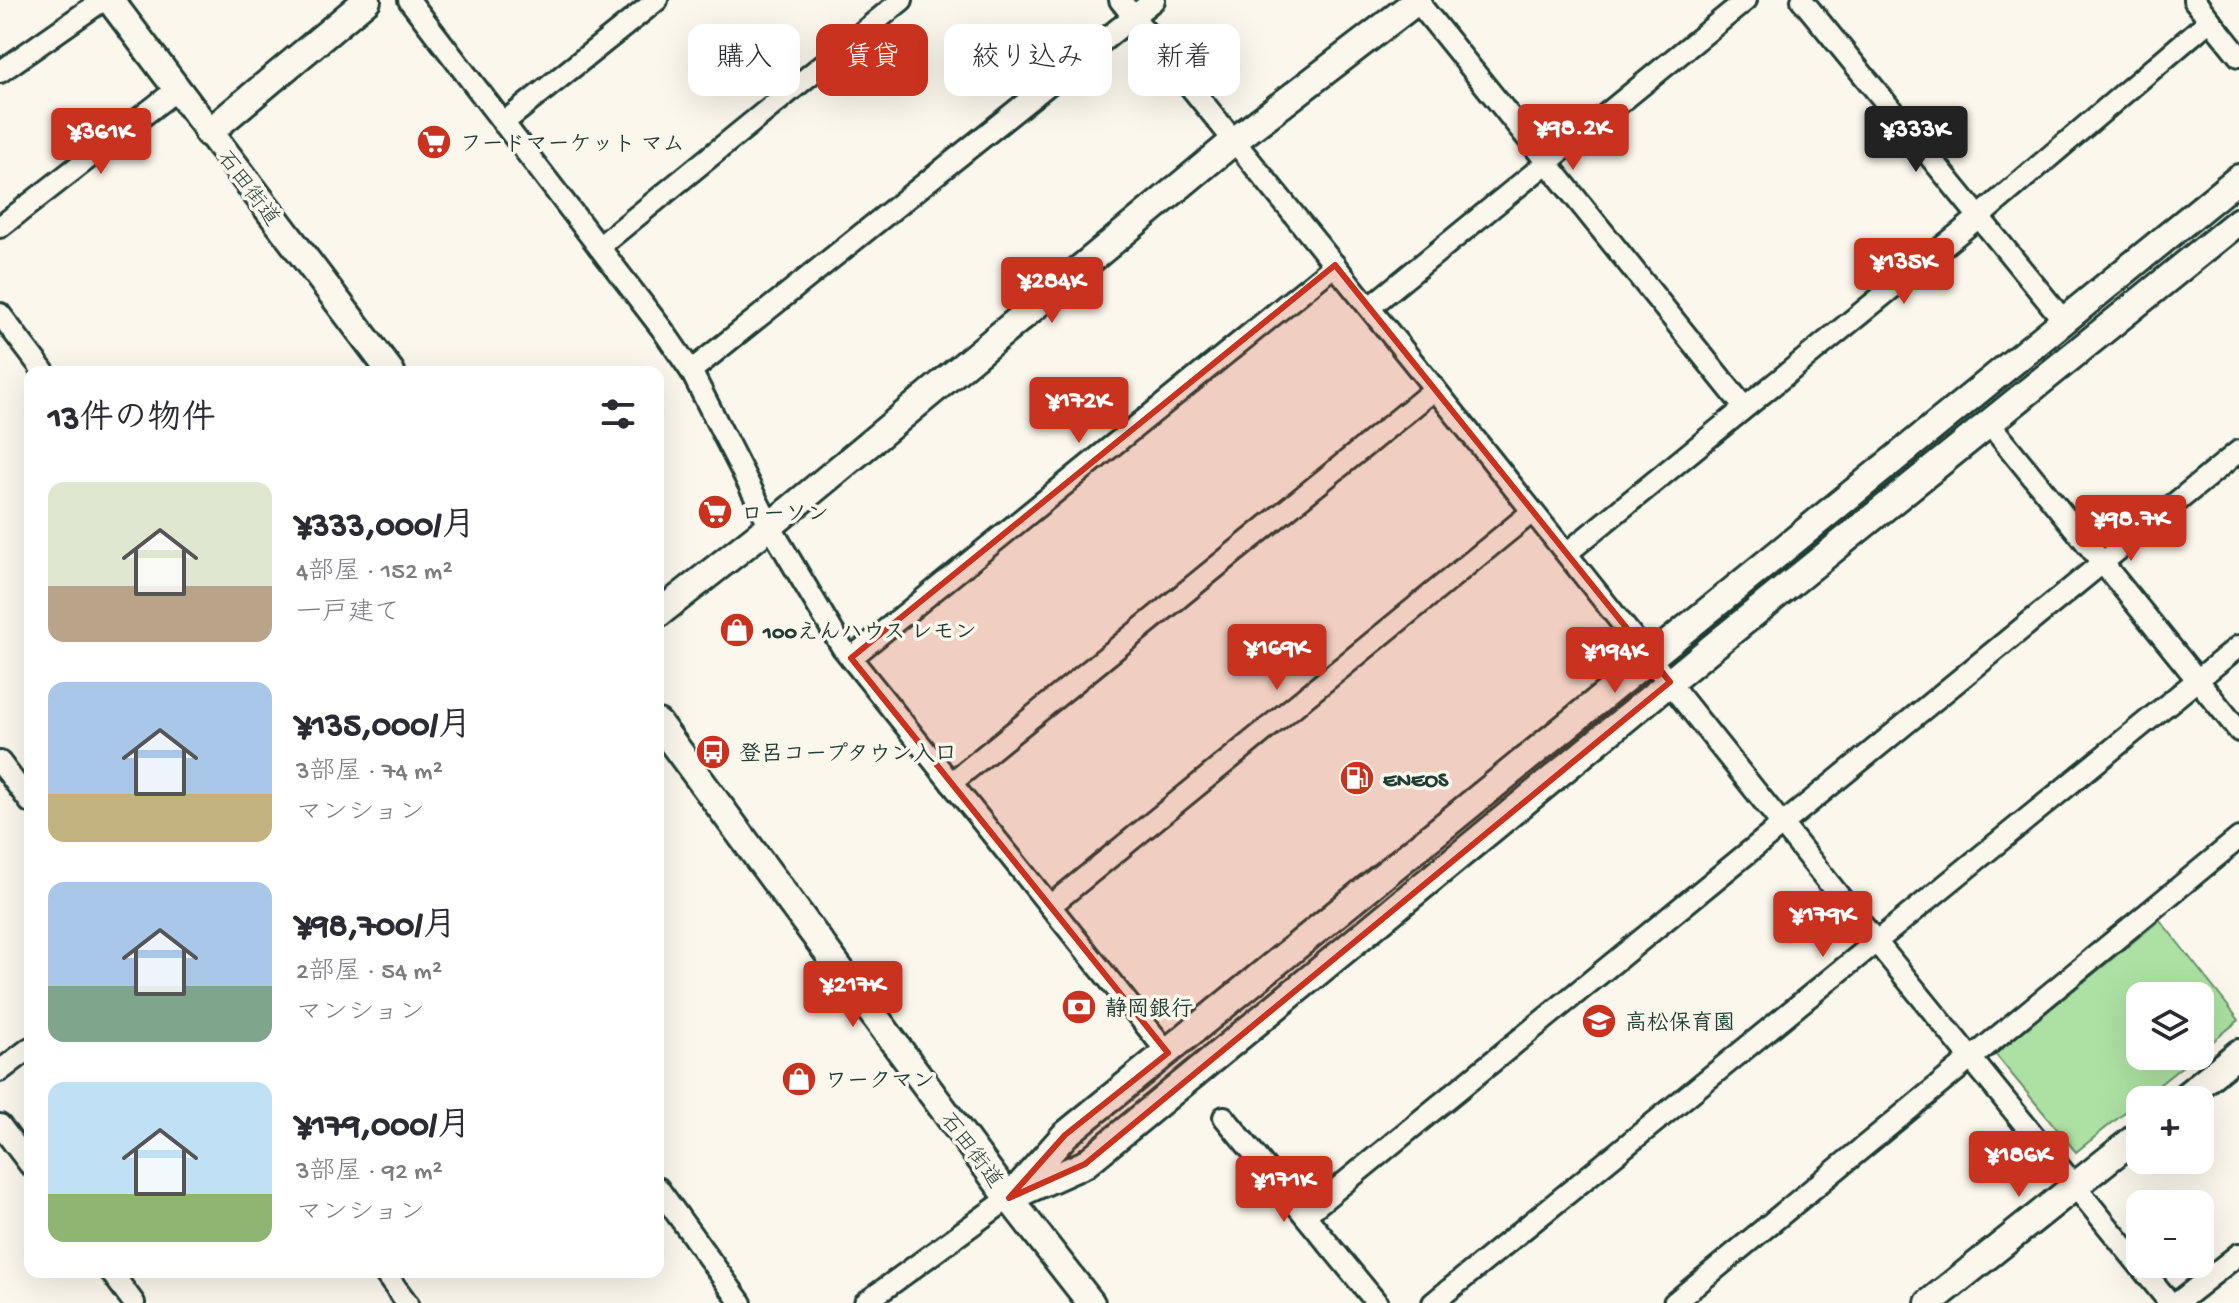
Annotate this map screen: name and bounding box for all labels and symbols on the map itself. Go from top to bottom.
pin: ¥98.2K [1508,104,1638,172]
pin: ¥333K [1860,106,1972,174]
pin: ¥361K [45,108,157,176]
supermarket icon: フードマーケット マム [415,123,453,161]
place label: フードマーケット マム [460,133,685,159]
street label: 石田街道 [210,146,284,232]
pin: ¥135K [1848,238,1960,306]
pin: ¥284K [996,257,1108,325]
pin: ¥172K [1023,377,1135,445]
supermarket icon: ローソン [696,493,734,531]
pin: ¥98.7K [2066,495,2196,563]
place label: ローソン [741,503,829,529]
shop icon: 100えんハウス レモン [718,611,756,649]
place label: 100えんハウス レモン [762,621,977,647]
pin: ¥169K [1221,624,1333,692]
pin: ¥194K [1559,627,1671,695]
bus stop icon: 登呂コープタウン入口 [694,733,732,771]
place label: 登呂コープタウン入口 [739,742,957,769]
fuel station icon: ENEOS [1338,759,1376,797]
place label: ENEOS [1383,769,1449,795]
pin: ¥179K [1767,891,1879,959]
pin: ¥217K [797,961,909,1029]
bank icon: 静岡銀行 [1060,988,1098,1026]
place label: 静岡銀行 [1105,996,1193,1024]
school or university icon: 高松保育園 [1580,1002,1618,1040]
place label: 高松保育園 [1625,1011,1735,1038]
shop icon: ワークマン [780,1060,818,1098]
place label: ワークマン [825,1070,935,1096]
street label: 石田街道 [933,1108,1007,1194]
pin: ¥186K [1963,1131,2075,1199]
pin: ¥171K [1228,1156,1340,1224]

